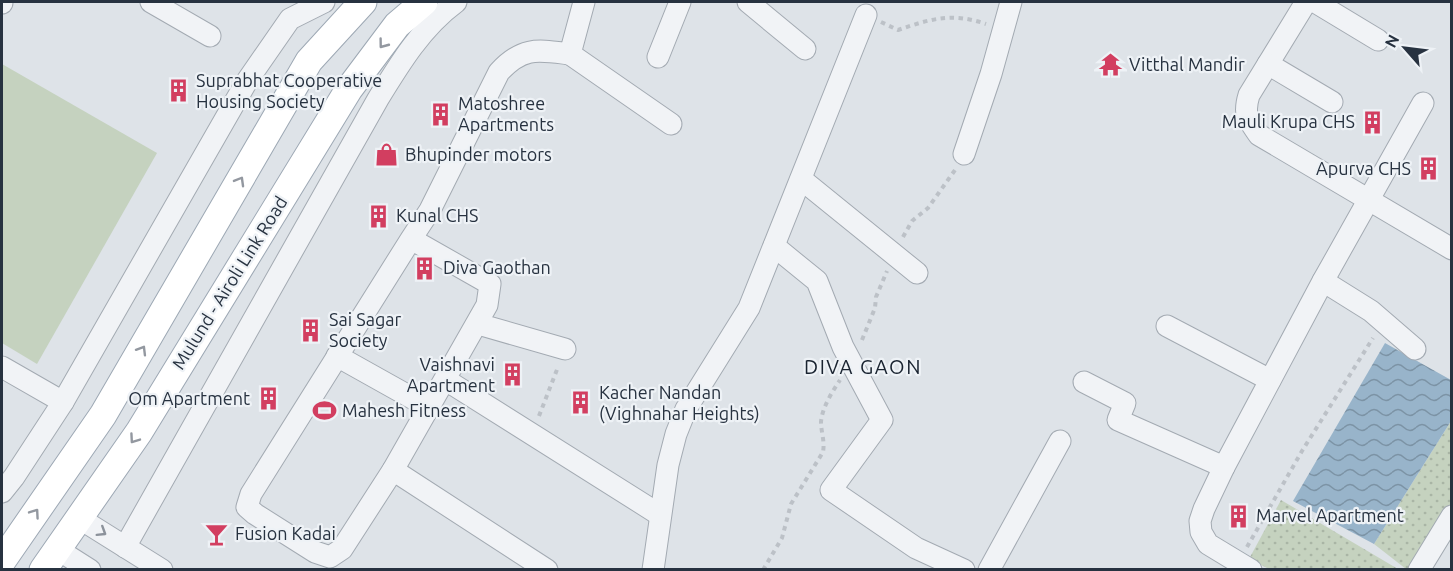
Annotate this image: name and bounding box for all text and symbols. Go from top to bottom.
north arrow [1375,18,1435,78]
text: N [1381,31,1403,50]
one-way arrow [380,37,391,48]
temple icon: Vitthal Mandir [1098,52,1124,78]
place label: Vitthal Mandir [1129,54,1245,74]
place label: Suprabhat Cooperative Housing Society [196,70,382,111]
building icon: Suprabhat Cooperative Housing Society [165,78,191,104]
place label: Matoshree Apartments [458,93,554,134]
building icon: Matoshree Apartments [427,101,453,127]
building icon: Mauli Krupa CHS [1360,109,1386,135]
place label: Mauli Krupa CHS [1222,111,1355,131]
shop icon: Bhupinder motors [374,142,400,168]
place label: Bhupinder motors [405,144,552,164]
building icon: Apurva CHS [1416,156,1442,182]
place label: Apurva CHS [1316,158,1411,178]
one-way arrow [233,177,244,187]
street label: Mulund - Airoli Link Road [168,192,291,373]
building icon: Kunal CHS [365,203,391,229]
place label: Kunal CHS [396,205,479,225]
building icon: Diva Gaothan [412,255,438,281]
place label: Diva Gaothan [443,257,551,277]
place label: Sai Sagar Society [329,309,402,350]
building icon: Sai Sagar Society [298,317,324,343]
one-way arrow [135,346,146,356]
place label: Vaishnavi Apartment [407,354,495,395]
district label: DIVA GAON [804,355,922,378]
building icon: Vaishnavi Apartment [500,362,526,388]
place label: Kacher Nandan (Vighnahar Heights) [599,382,760,424]
building icon: Om Apartment [255,386,281,412]
place label: Om Apartment [128,388,250,408]
building icon: Kacher Nandan (Vighnahar Heights) [568,390,594,416]
sports icon: Mahesh Fitness [311,398,337,424]
place label: Mahesh Fitness [342,400,466,420]
one-way arrow [130,433,141,444]
building icon: Marvel Apartment [1225,503,1251,529]
place label: Marvel Apartment [1256,505,1404,525]
one-way arrow [28,508,39,519]
bar icon: Fusion Kadai [204,521,230,547]
place label: Fusion Kadai [235,523,336,543]
one-way arrow [96,525,106,537]

